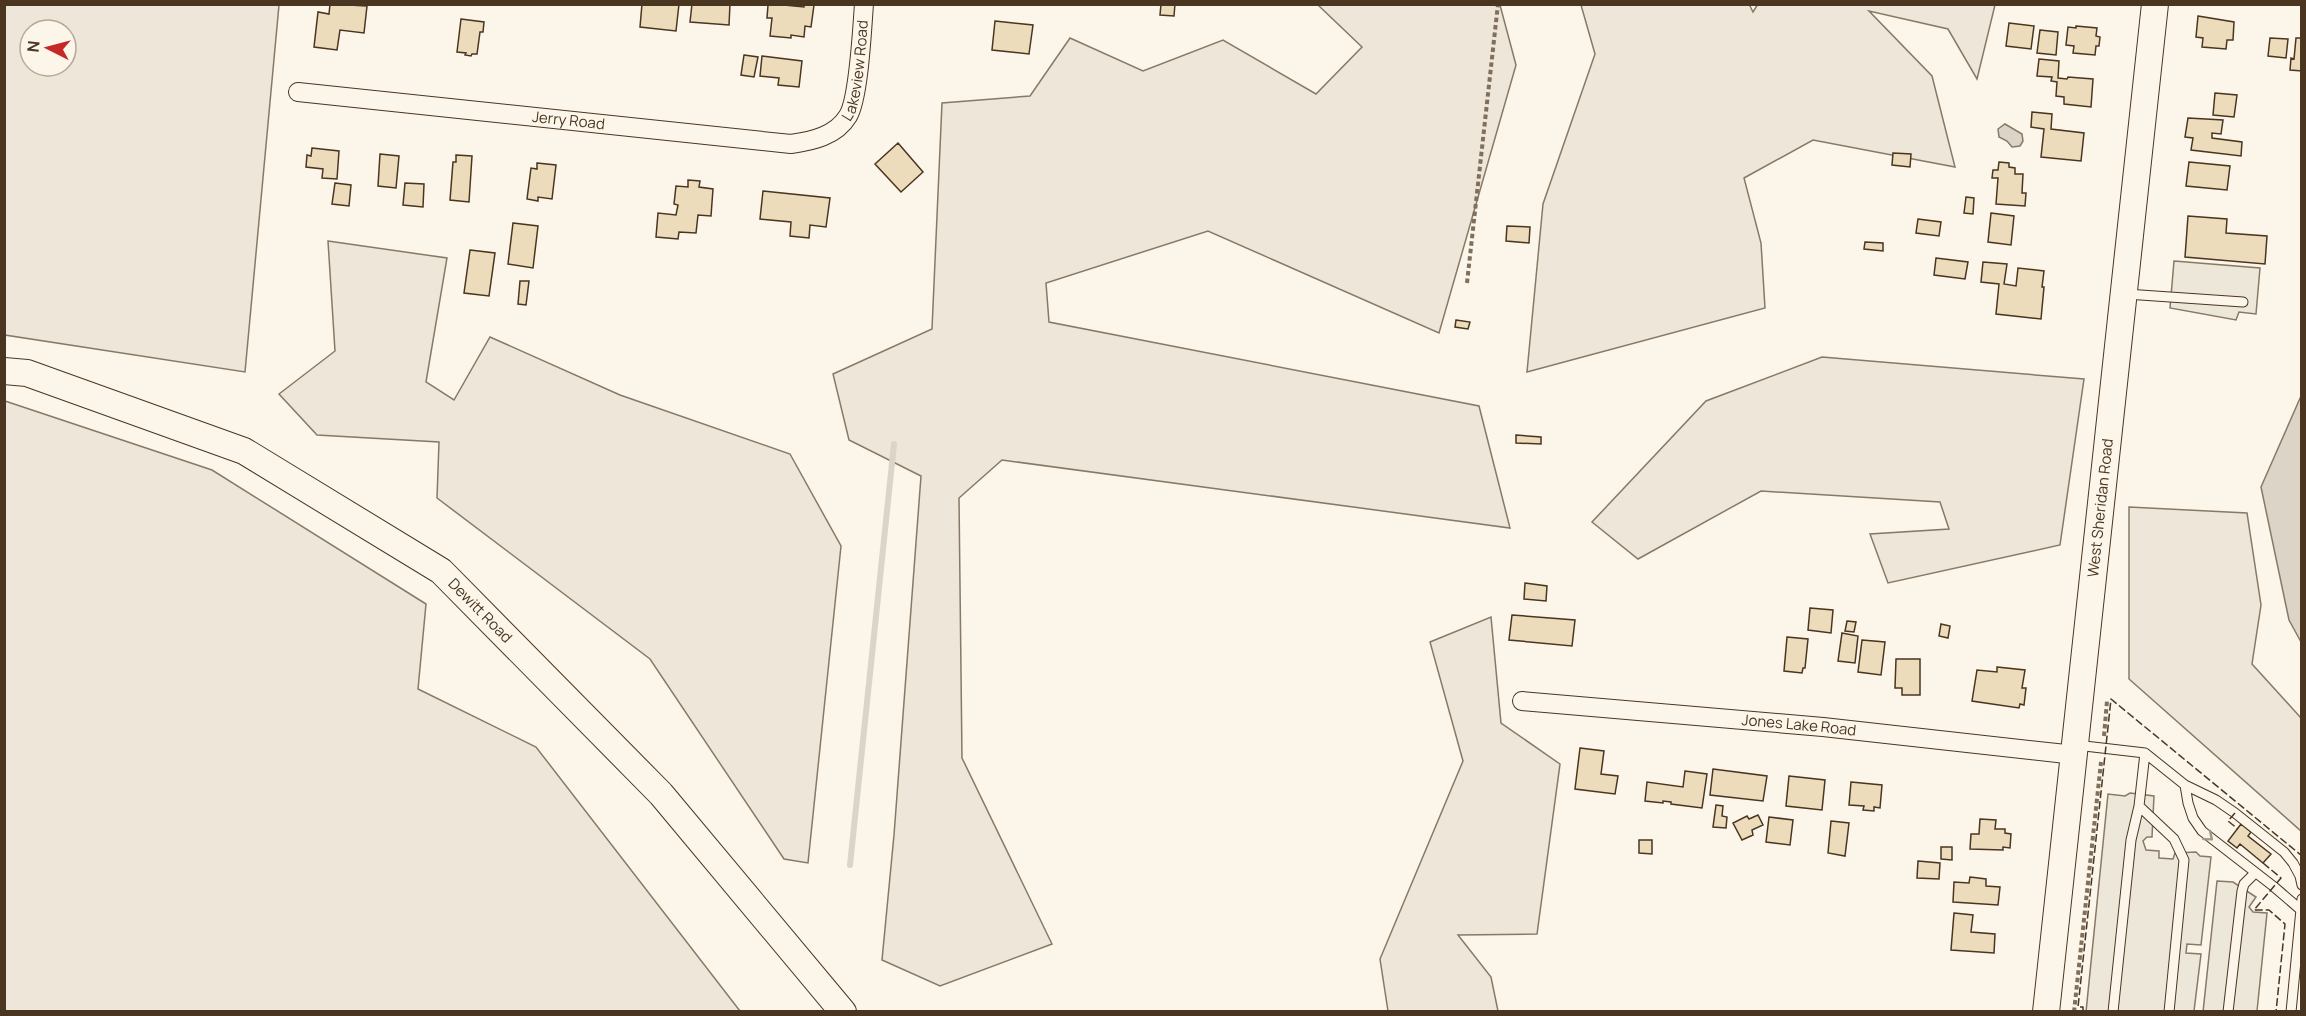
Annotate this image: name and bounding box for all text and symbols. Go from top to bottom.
north arrow [18,18,78,78]
street label: Lakeview Road [836,19,873,125]
text: N [22,40,45,53]
street label: Jerry Road [531,106,606,134]
street label: West Sheridan Road [2082,437,2118,578]
street label: Dewitt Road [444,573,517,647]
street label: Jones Lake Road [1741,709,1857,741]
one-way arrow [2202,829,2213,840]

